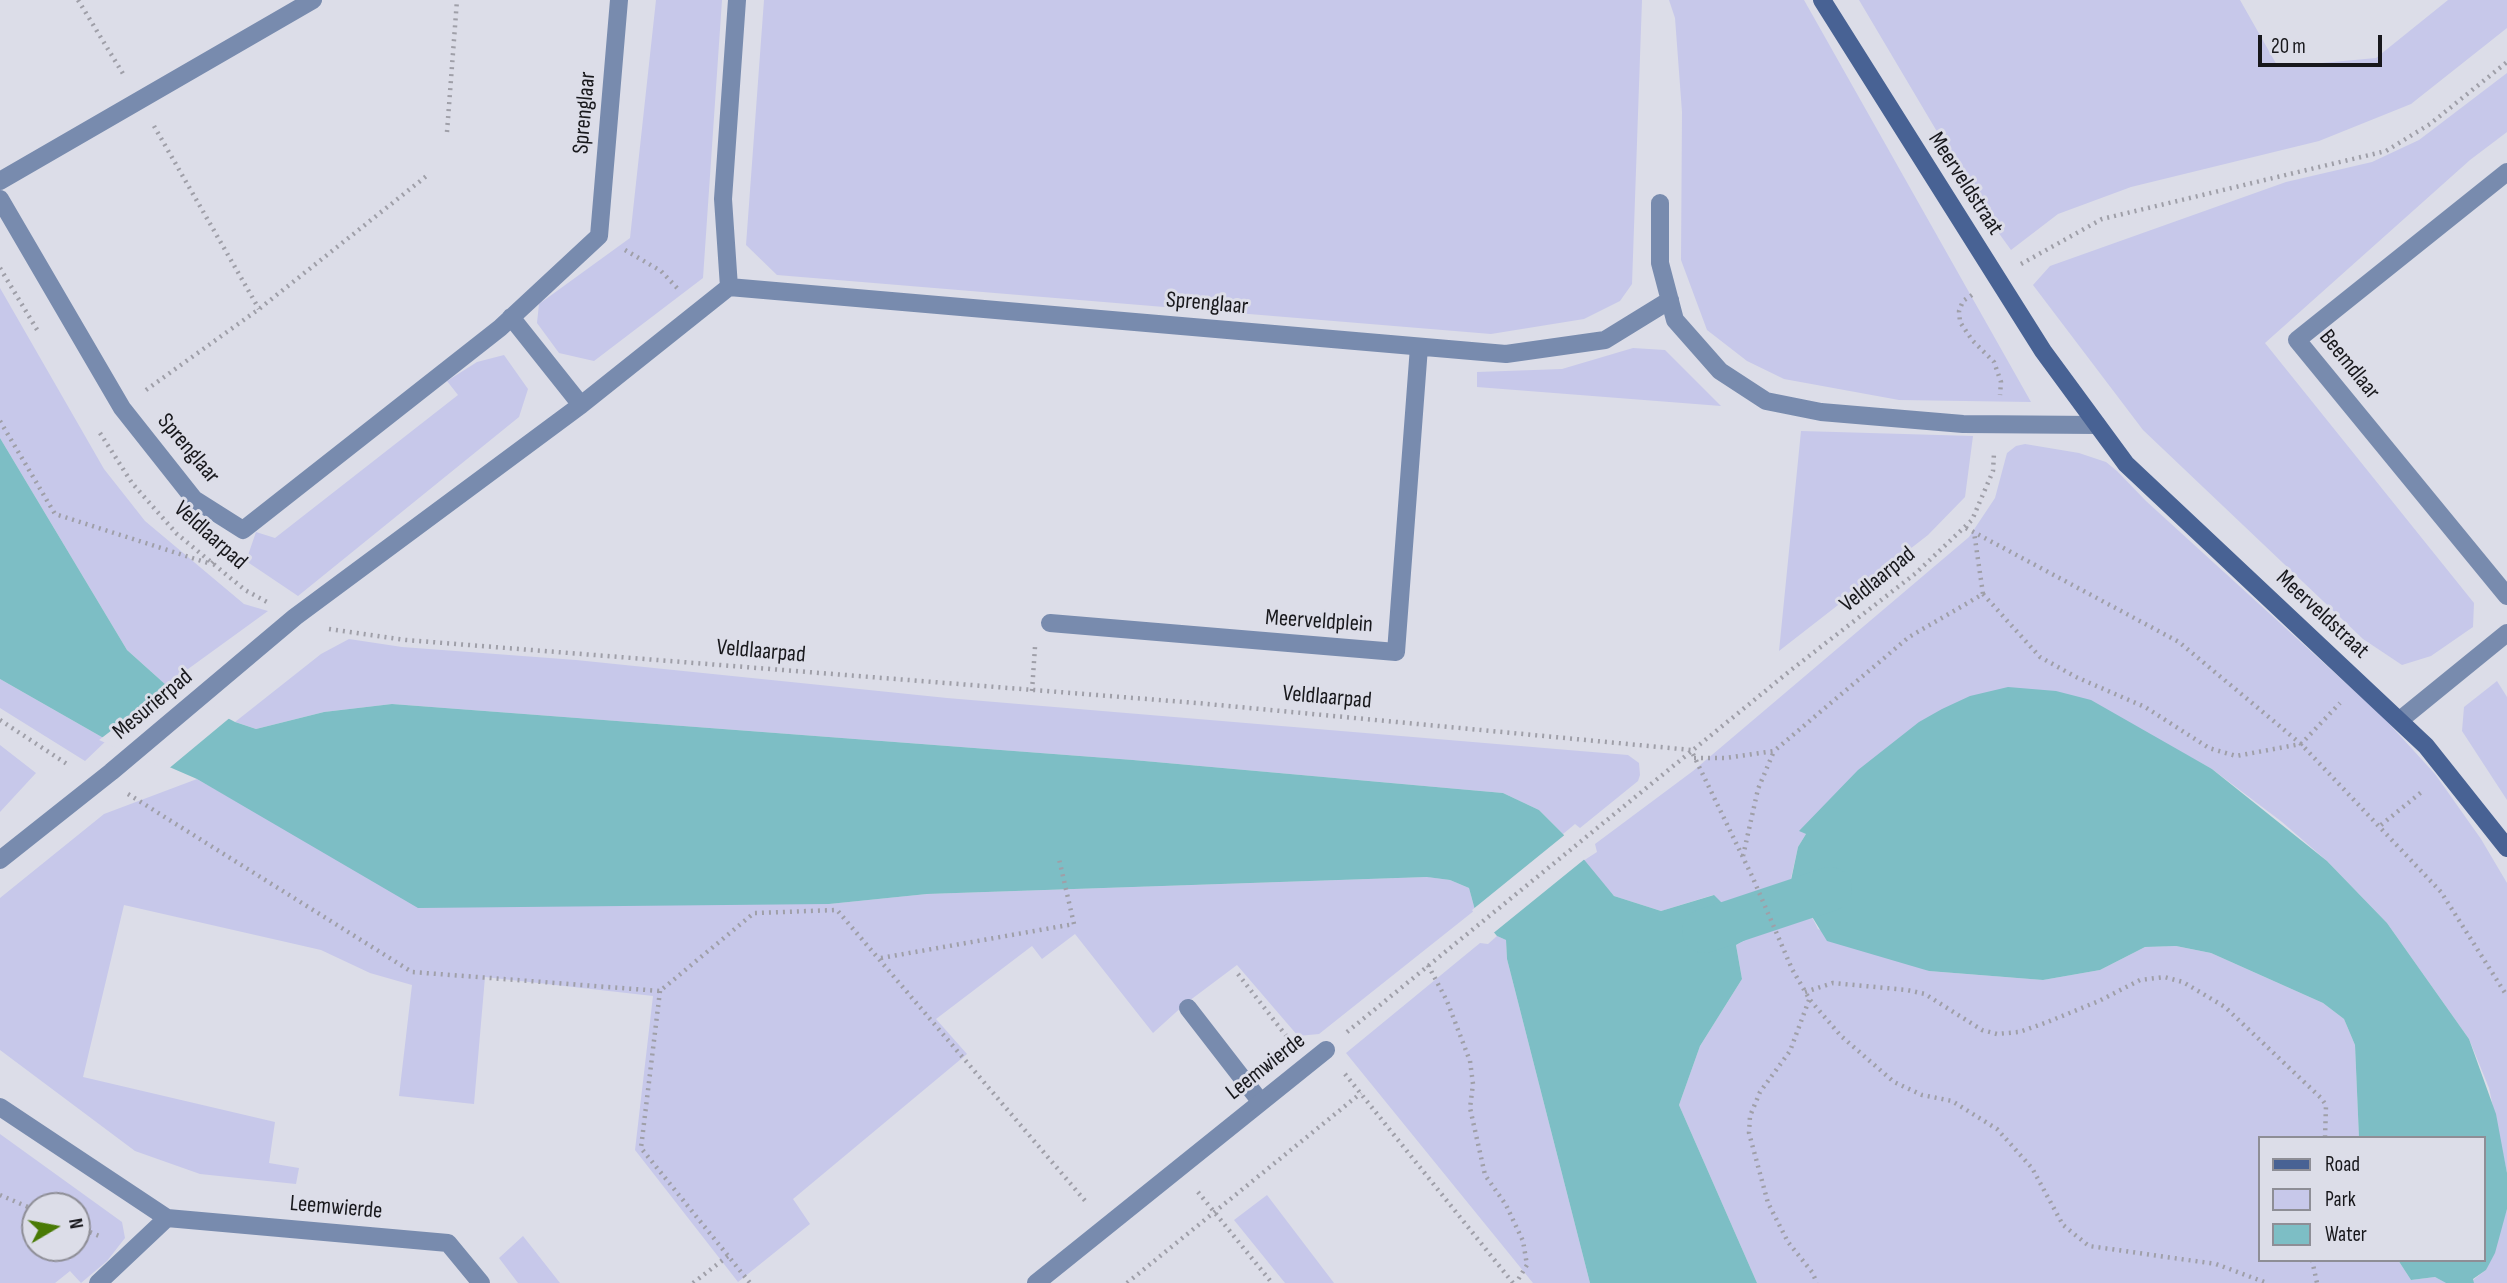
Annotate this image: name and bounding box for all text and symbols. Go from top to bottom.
scale bar [2262,21,2386,65]
text: 20 m [2271,34,2306,59]
street label: Sprenglaar [568,71,602,155]
street label: Meerveldstraat [1922,127,2008,241]
street label: Sprenglaar [1165,287,1249,321]
street label: Beemdlaar [2313,325,2385,405]
street label: Sprenglaar [151,409,225,489]
street label: Veldlaarpad [168,496,252,576]
street label: Veldlaarpad [1835,541,1921,619]
street label: Meerveldstraat [2270,565,2374,665]
street label: Meerveldplein [1264,604,1374,640]
street label: Veldlaarpad [715,634,807,670]
street label: Mesurierpad [108,664,198,746]
street label: Veldlaarpad [1281,680,1373,716]
street label: Leemwierde [1221,1027,1311,1107]
legend [2258,1136,2486,1262]
text: Road [2325,1152,2360,1177]
text: Park [2325,1187,2356,1212]
street label: Leemwierde [288,1190,384,1226]
north arrow [21,1192,91,1262]
text: N [63,1217,87,1231]
text: Water [2325,1222,2367,1247]

